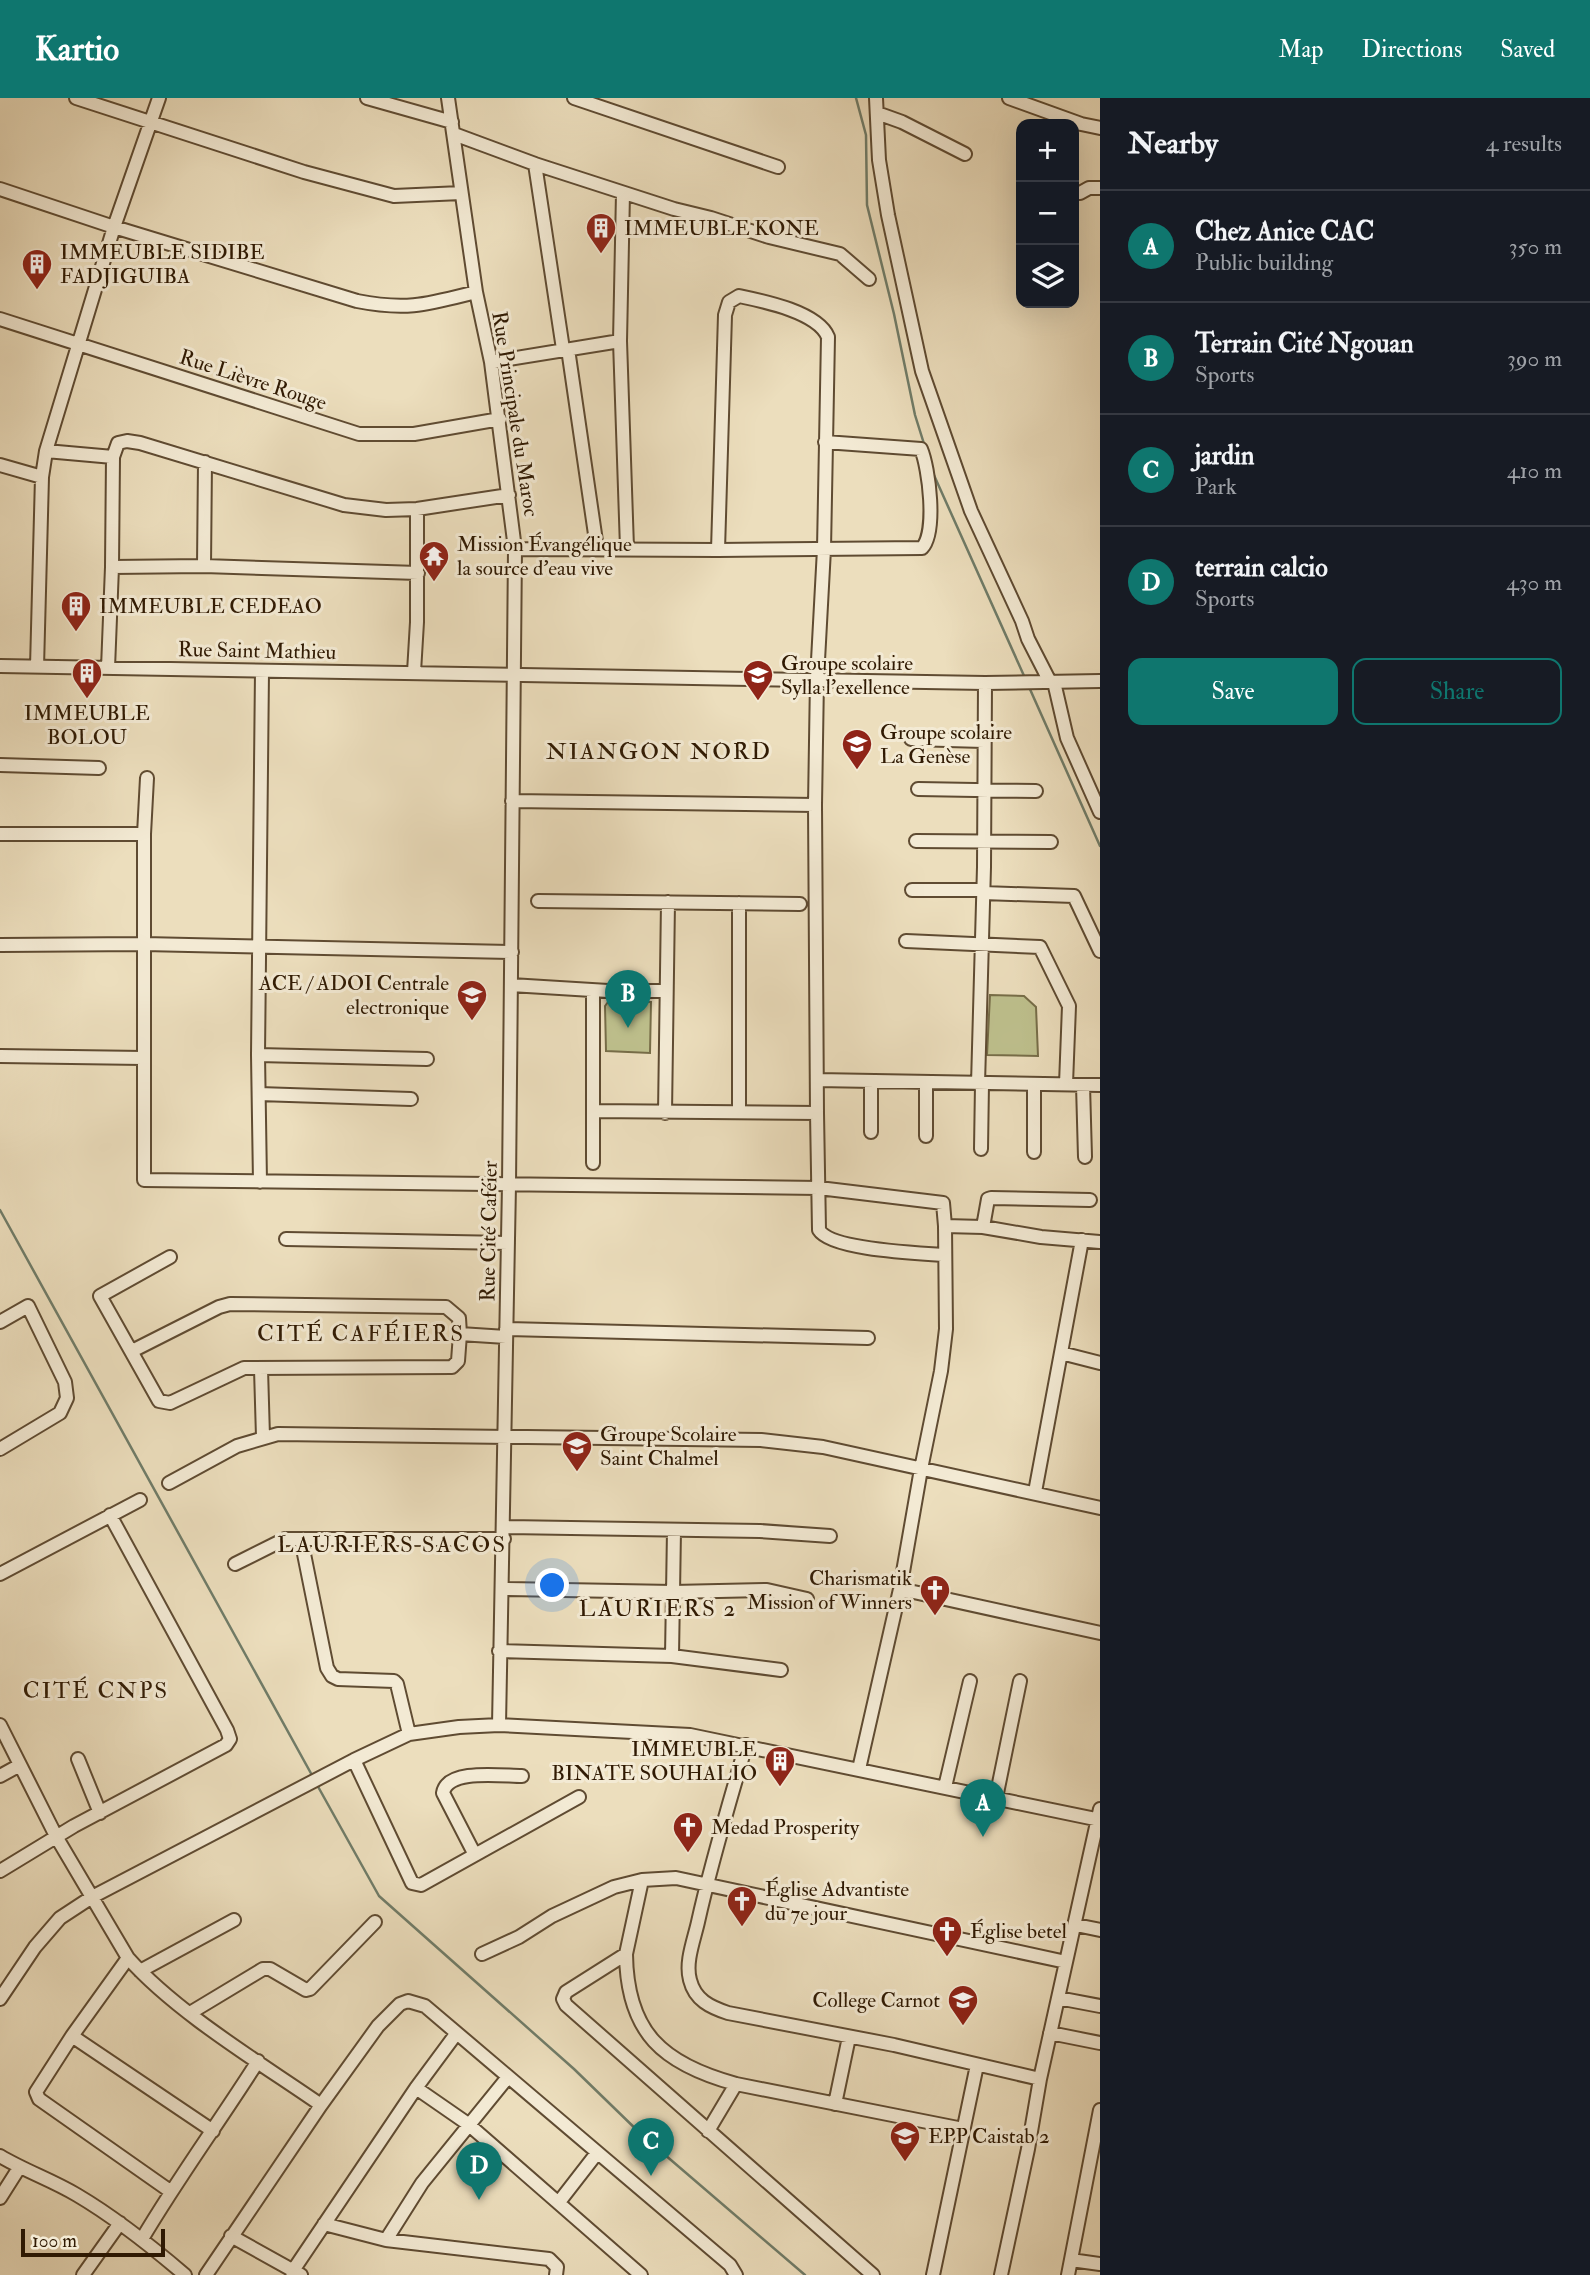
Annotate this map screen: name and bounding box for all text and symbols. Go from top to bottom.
text: Kartio [35,29,119,70]
text: Map [1278,34,1323,65]
text: Directions [1361,34,1462,65]
text: Saved [1500,34,1555,65]
map controls [1016,119,1079,308]
button: + [1016,119,1079,182]
text: Nearby [1128,125,1218,162]
text: 4 results [1486,129,1562,158]
button: − [1016,182,1079,245]
building icon: IMMEUBLE KONE [584,211,618,255]
place label: IMMEUBLE KONE [624,215,819,242]
text: Chez Anice CAC [1195,216,1374,248]
text: A [1144,232,1158,261]
text: 350 m [1509,232,1562,261]
place label: IMMEUBLE SIDIBE FADJIGUIBA [60,239,265,290]
button: layers [1016,245,1079,308]
building icon: IMMEUBLE SIDIBE FADJIGUIBA [20,247,54,291]
text: Public building [1195,248,1333,277]
street label: Rue Principale du Maroc [485,309,545,519]
text: Terrain Cité Ngouan [1195,328,1414,360]
street label: Rue Lièvre Rouge [176,343,330,417]
text: B [1143,344,1159,373]
text: 390 m [1507,344,1562,373]
text: Sports [1195,360,1254,389]
text: jardin [1195,440,1254,472]
text: C [1143,456,1159,485]
text: 410 m [1507,456,1562,485]
text: Park [1195,472,1237,501]
place label: Mission Évangélique la source d'eau vive [457,531,632,582]
temple icon: Mission Évangélique la source d'eau vive [417,539,451,583]
text: terrain calcio [1195,552,1328,584]
text: D [1142,568,1160,597]
text: 430 m [1506,568,1562,597]
text: Sports [1195,584,1254,613]
building icon: IMMEUBLE CEDEAO [59,589,93,633]
place label: IMMEUBLE CEDEAO [99,593,322,620]
street label: Rue Saint Mathieu [178,636,337,666]
place label: Groupe scolaire Sylla l’exellence [781,650,913,701]
building icon: IMMEUBLE BOLOU [70,656,104,700]
school or university icon: Groupe scolaire Sylla l’exellence [741,658,775,702]
button: Save [1128,658,1338,725]
button: Share [1352,658,1562,725]
place label: IMMEUBLE BOLOU [24,700,150,751]
place label: Groupe scolaire La Genèse [880,719,1012,770]
school or university icon: Groupe scolaire La Genèse [840,727,874,771]
district label: NIANGON NORD [546,737,772,766]
place label: ACE / ADOI Centrale electronique [258,970,449,1021]
pin: B [605,970,651,1028]
school or university icon: ACE / ADOI Centrale electronique [455,978,489,1022]
street label: Rue Cité Caféier [474,1160,504,1302]
district label: CITÉ CAFÉIERS [257,1319,465,1348]
place label: Groupe Scolaire Saint Chalmel [600,1421,737,1472]
school or university icon: Groupe Scolaire Saint Chalmel [560,1429,594,1473]
district label: LAURIERS SACOS [277,1530,507,1559]
place label: Charismatik Mission of Winners [747,1565,912,1616]
your location [535,1568,569,1602]
church icon: Charismatik Mission of Winners [918,1573,952,1617]
district label: LAURIERS 2 [579,1594,737,1623]
district label: CITÉ CNPS [23,1676,169,1705]
place label: IMMEUBLE BINATE SOUHALIO [551,1736,757,1787]
building icon: IMMEUBLE BINATE SOUHALIO [763,1744,797,1788]
pin: A [960,1779,1006,1837]
church icon: Medad Prosperity [671,1810,705,1854]
place label: Medad Prosperity [711,1814,860,1841]
place label: Église Advantiste du 7e jour [765,1876,909,1927]
church icon: Église Advantiste du 7e jour [725,1884,759,1928]
church icon: Église betel [930,1914,964,1958]
place label: Église betel [970,1918,1067,1945]
school or university icon: College Carnot [946,1983,980,2027]
place label: College Carnot [812,1987,940,2014]
pin: C [628,2118,674,2176]
school or university icon: EPP Caistab 2 [888,2119,922,2163]
place label: EPP Caistab 2 [928,2123,1050,2150]
pin: D [456,2142,502,2200]
scale bar [21,2226,164,2258]
text: 100 m [32,2229,77,2253]

